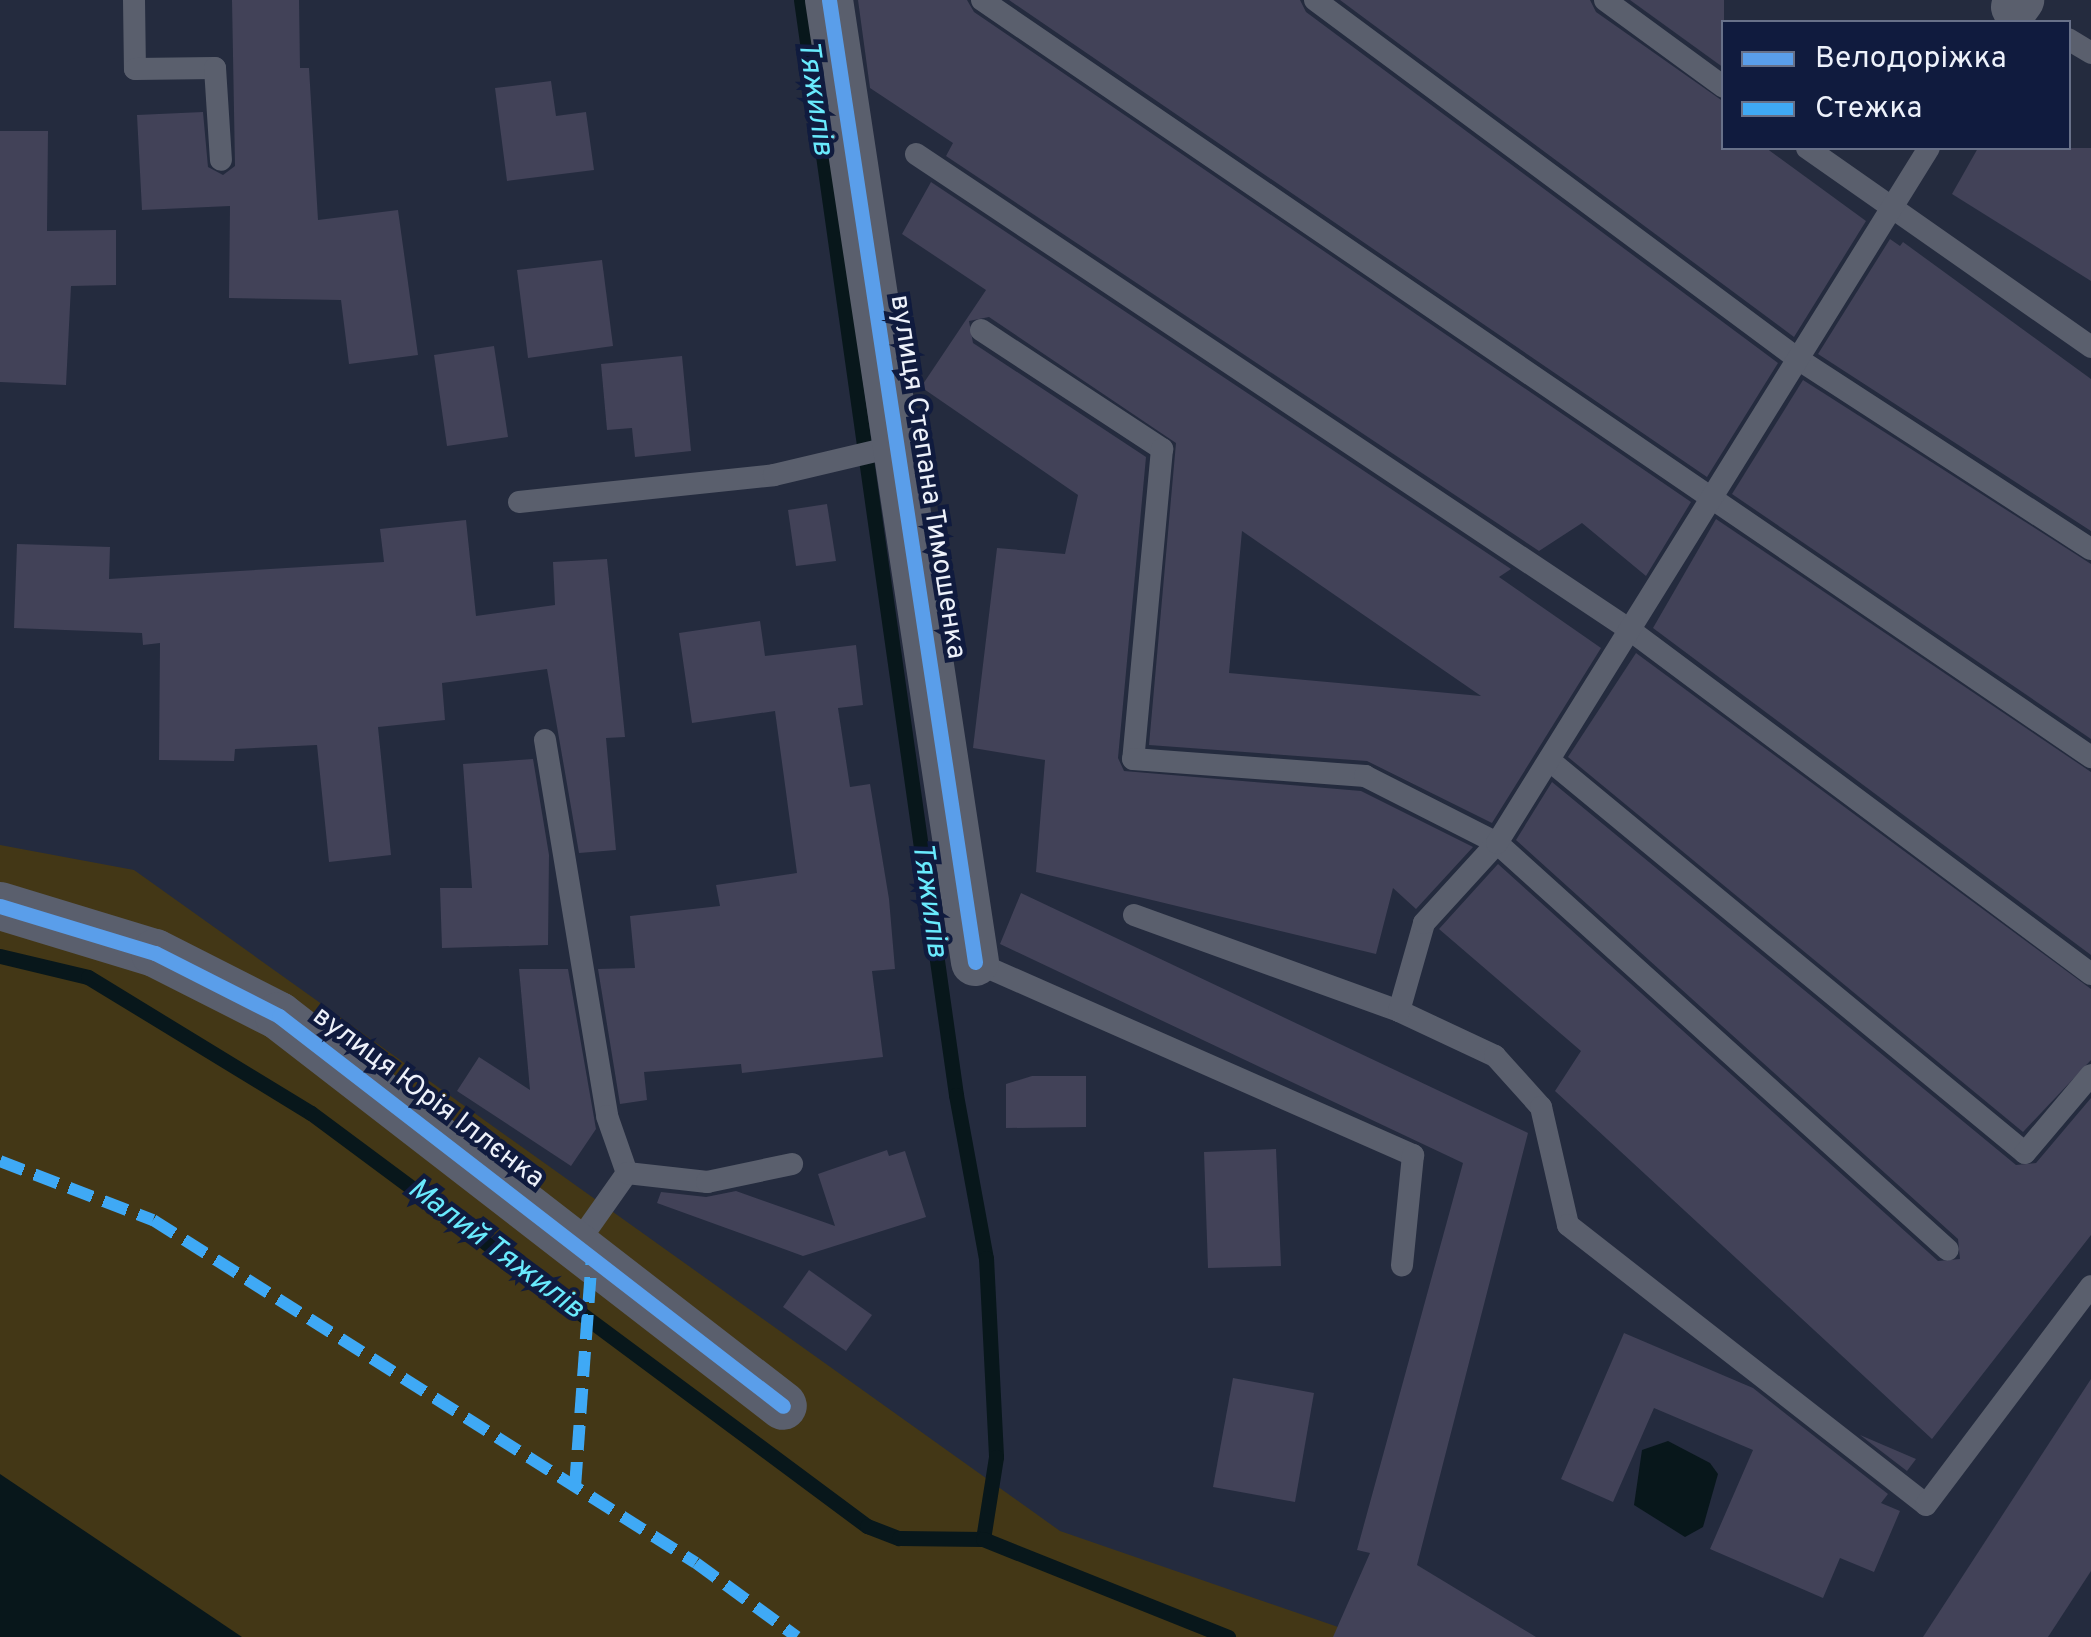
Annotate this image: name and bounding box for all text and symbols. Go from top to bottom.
legend [1721,20,2071,150]
water label: Тяжилів [788,38,840,158]
text: Велодоріжка [1815,41,2007,78]
text: Стежка [1815,91,1922,128]
street label: вулиця Степана Тимошенка [882,292,972,662]
water label: Тяжилів [902,840,954,960]
street label: вулиця Юрія Іллєнка [306,1000,550,1196]
water label: Малий Тяжилів [399,1172,591,1328]

